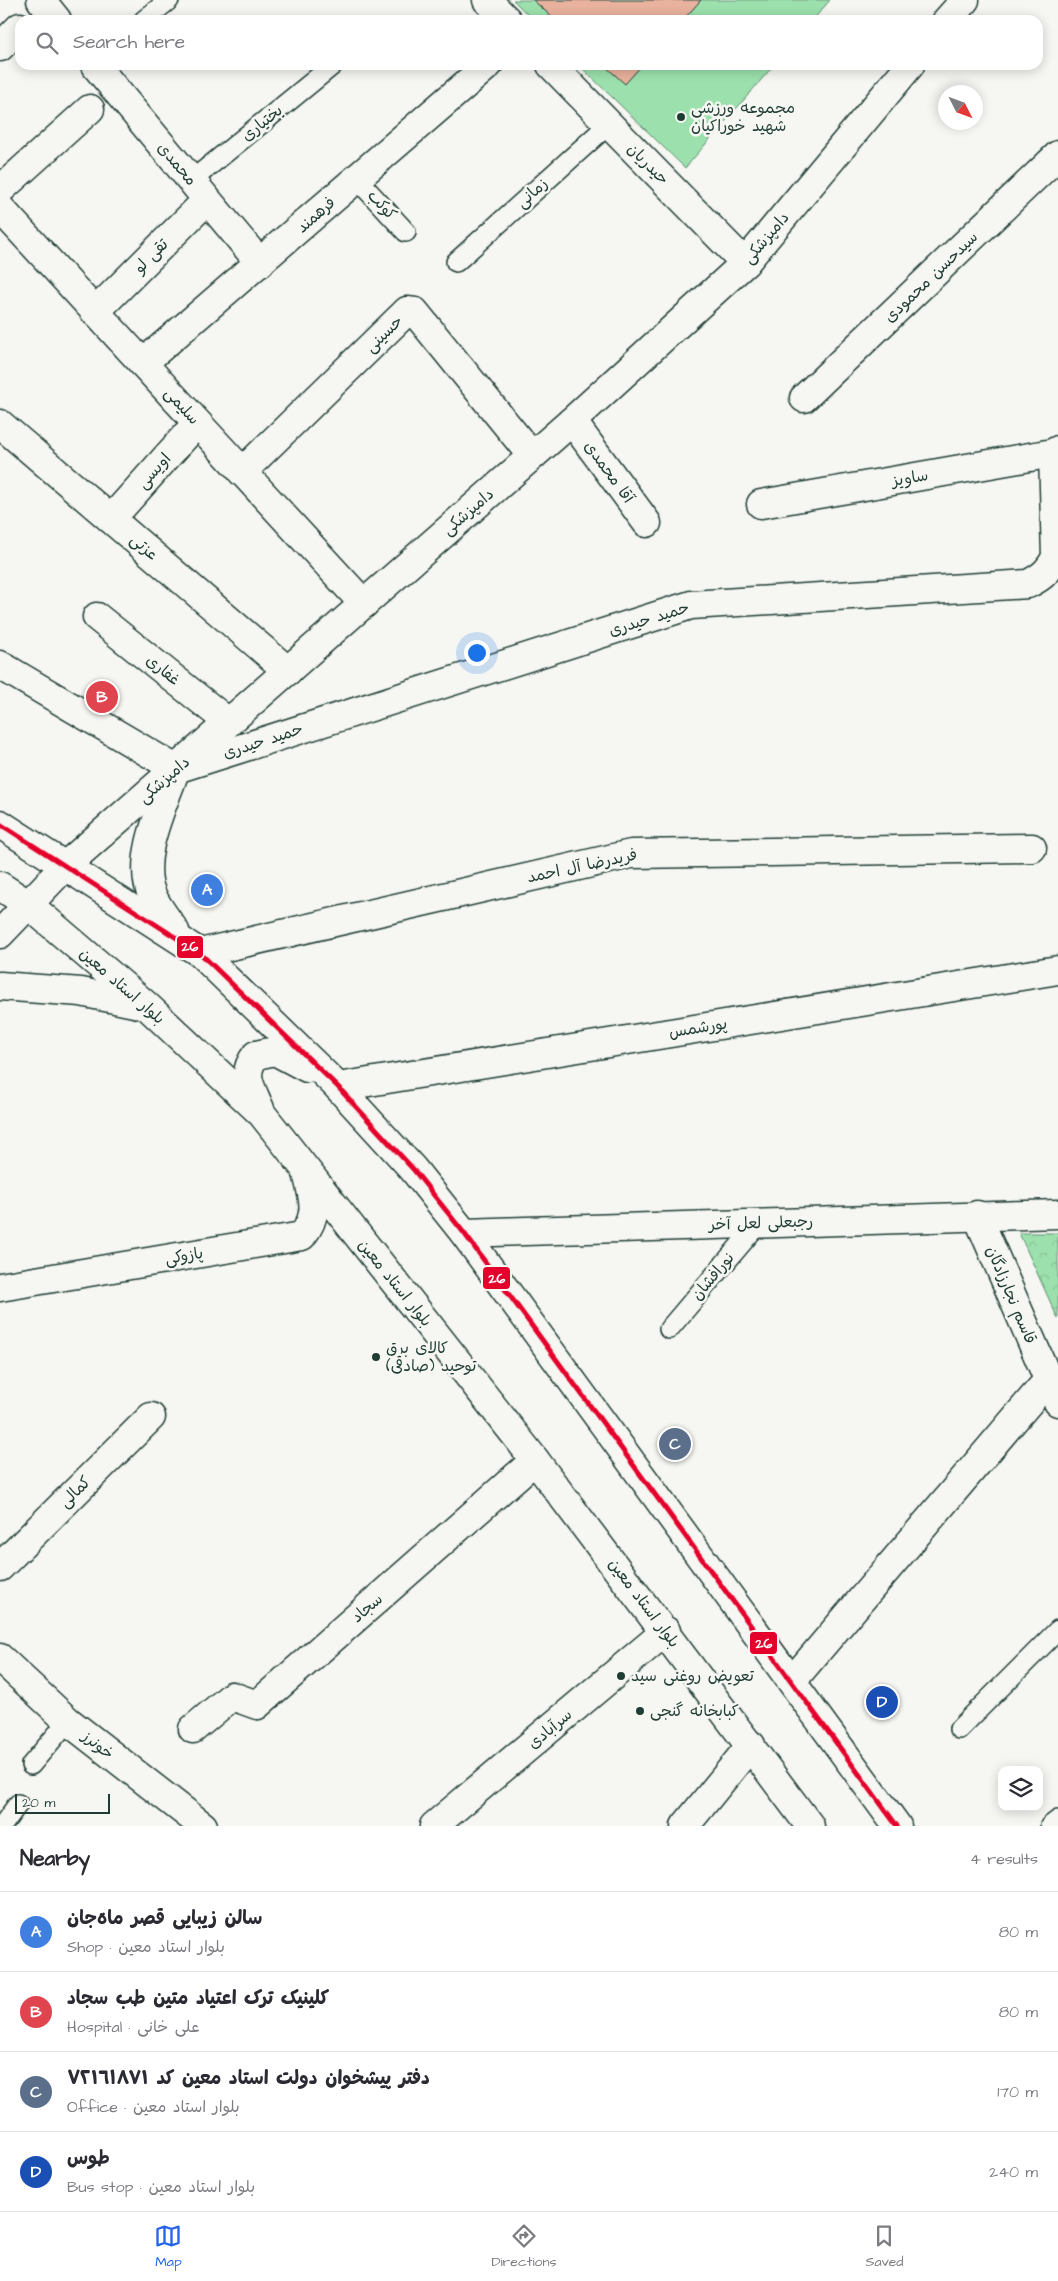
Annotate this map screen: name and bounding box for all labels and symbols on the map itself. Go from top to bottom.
north arrow [938,85,983,130]
place label: مجموعه ورزشی شهید خوراکیان [691,97,795,137]
street label: بختیاری [237,100,287,146]
marker: مجموعه ورزشی شهید خوراکیان [675,111,687,123]
street label: محمدی [152,137,202,191]
street label: حیدریان [622,138,674,190]
street label: زمانی [511,173,553,213]
street label: کوکب [362,185,402,225]
street label: فرهمند [292,192,340,238]
street label: دامپزشکی [738,207,794,269]
street label: سیدحسن محمودی [879,226,983,328]
street label: تقی لو [128,234,173,279]
street label: حسینی [360,310,408,358]
street label: سلیمی [159,383,205,429]
street label: آقا محمدی [579,436,640,508]
street label: اویسی [132,448,176,494]
street label: ساویز [888,464,930,492]
street label: دامپزشکی [437,483,499,541]
street label: عزتی [125,529,163,565]
street label: حمید حیدری [606,596,692,642]
your location [464,640,490,666]
street label: غفاری [141,649,185,691]
pin: B [86,678,118,716]
street label: حمید حیدری [220,718,306,764]
street label: دامپزشکی [133,751,195,809]
street label: فریدرضا آل احمد [525,844,639,888]
pin: A [191,871,223,909]
line badge: 26 [176,935,204,959]
text: 26 [181,937,199,957]
street label: بلوار استاد معین [75,943,169,1029]
street label: پورشمس [667,1013,729,1043]
street label: رجبعلی لعل آخر [706,1210,814,1236]
street label: بلوار استاد معین [353,1235,437,1331]
street label: پازوکی [163,1242,205,1270]
street label: قاسم نجارزادگان [980,1243,1042,1348]
street label: نورافشان [686,1247,740,1305]
line badge: 26 [482,1266,511,1290]
text: 26 [488,1269,506,1289]
place label: کالای برق توحید (صادقی) [386,1337,477,1377]
marker: کالای برق توحید (صادقی) [370,1351,382,1363]
pin: C [659,1425,691,1463]
street label: کمالی [54,1471,96,1513]
street label: بلوار استاد معین [603,1554,685,1652]
street label: سجاد [347,1588,387,1628]
line badge: 26 [749,1631,778,1655]
text: 26 [755,1634,773,1654]
place label: تعویض روغنی سید [631,1665,754,1687]
marker: تعویض روغنی سید [615,1670,627,1682]
pin: D [866,1683,898,1721]
place label: کبابخانه گنجی [650,1700,739,1722]
street label: سرآبادی [523,1704,577,1754]
marker: کبابخانه گنجی [634,1705,646,1717]
street label: خونرز [76,1724,118,1765]
scale bar [15,1791,110,1814]

